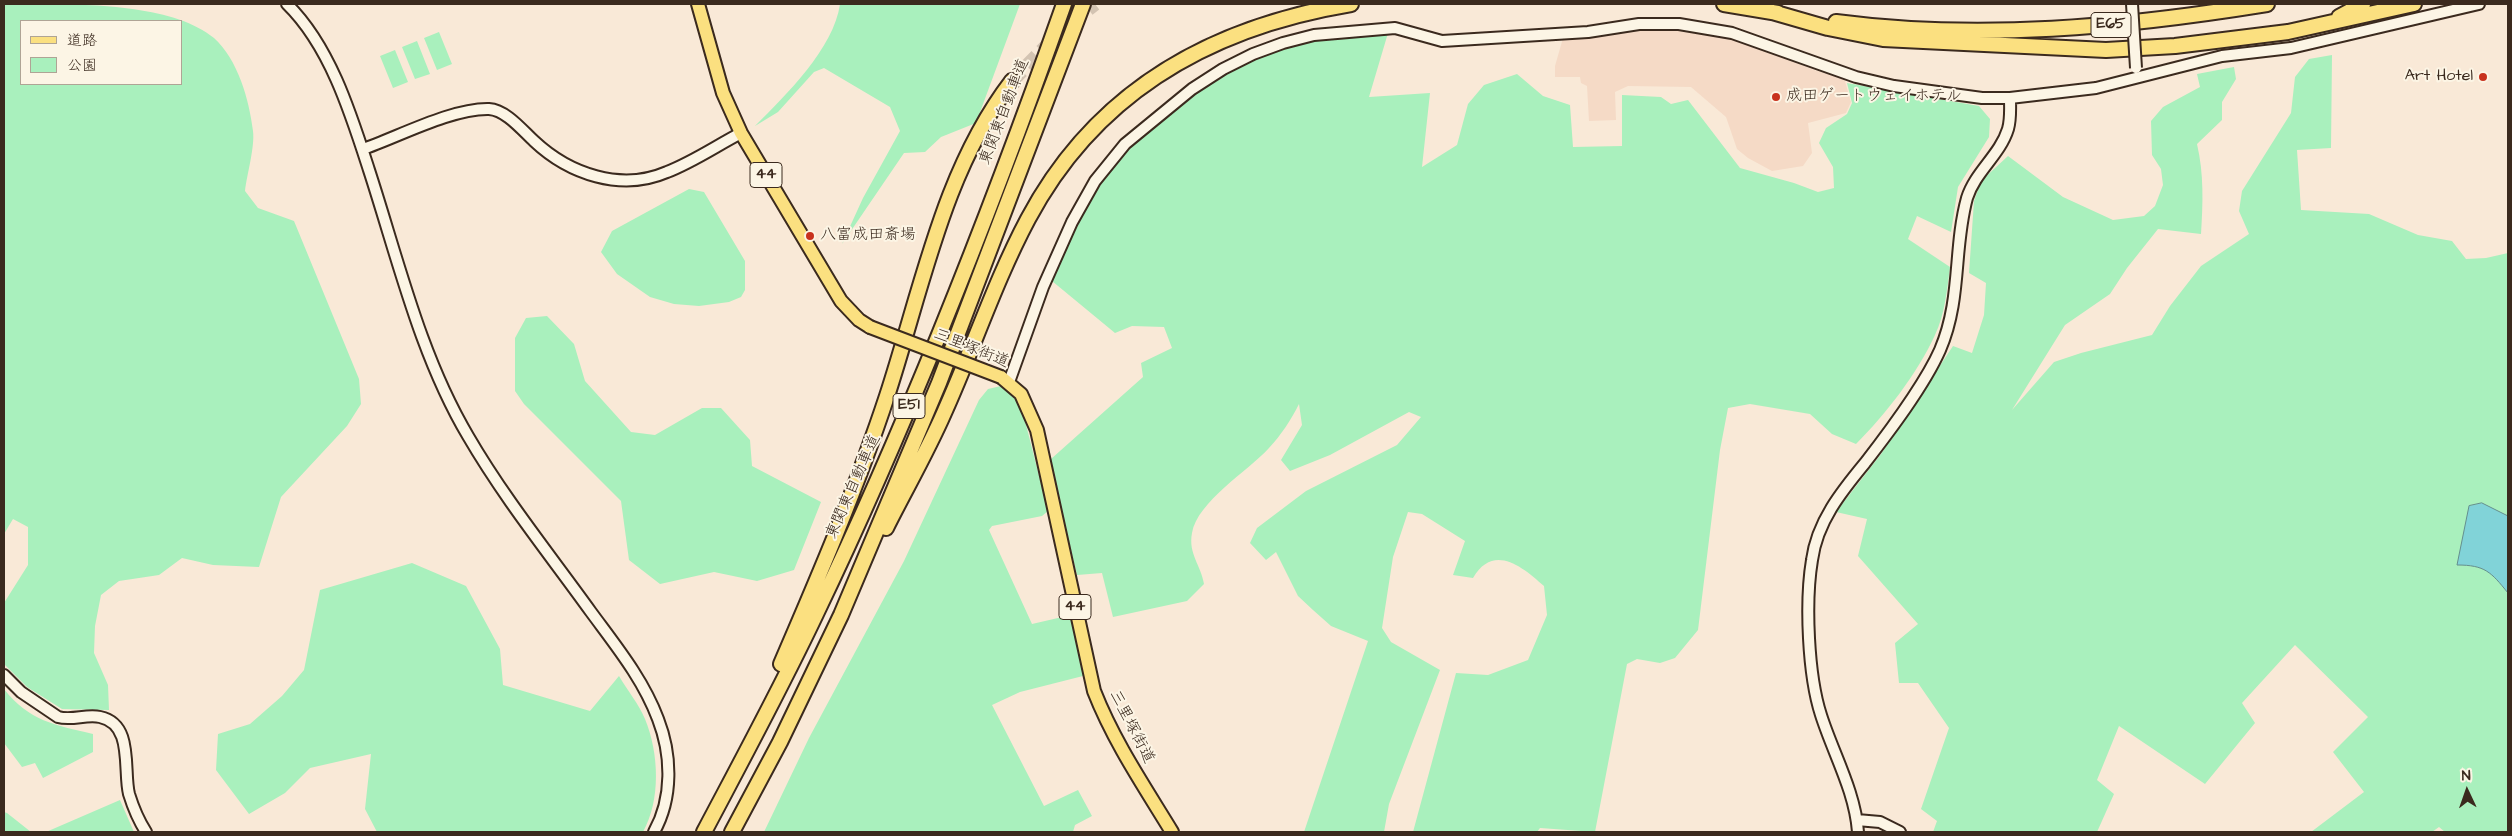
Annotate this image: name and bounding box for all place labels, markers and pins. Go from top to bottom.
place label: Art Hotel [2405,67,2473,87]
marker: Art Hotel [2477,71,2489,83]
place label: 成田ゲートウェイホテル [1786,87,1962,107]
marker: 成田ゲートウェイホテル [1770,91,1782,103]
place label: 八富成田斎場 [820,226,916,246]
marker: 八富成田斎場 [804,230,816,242]

